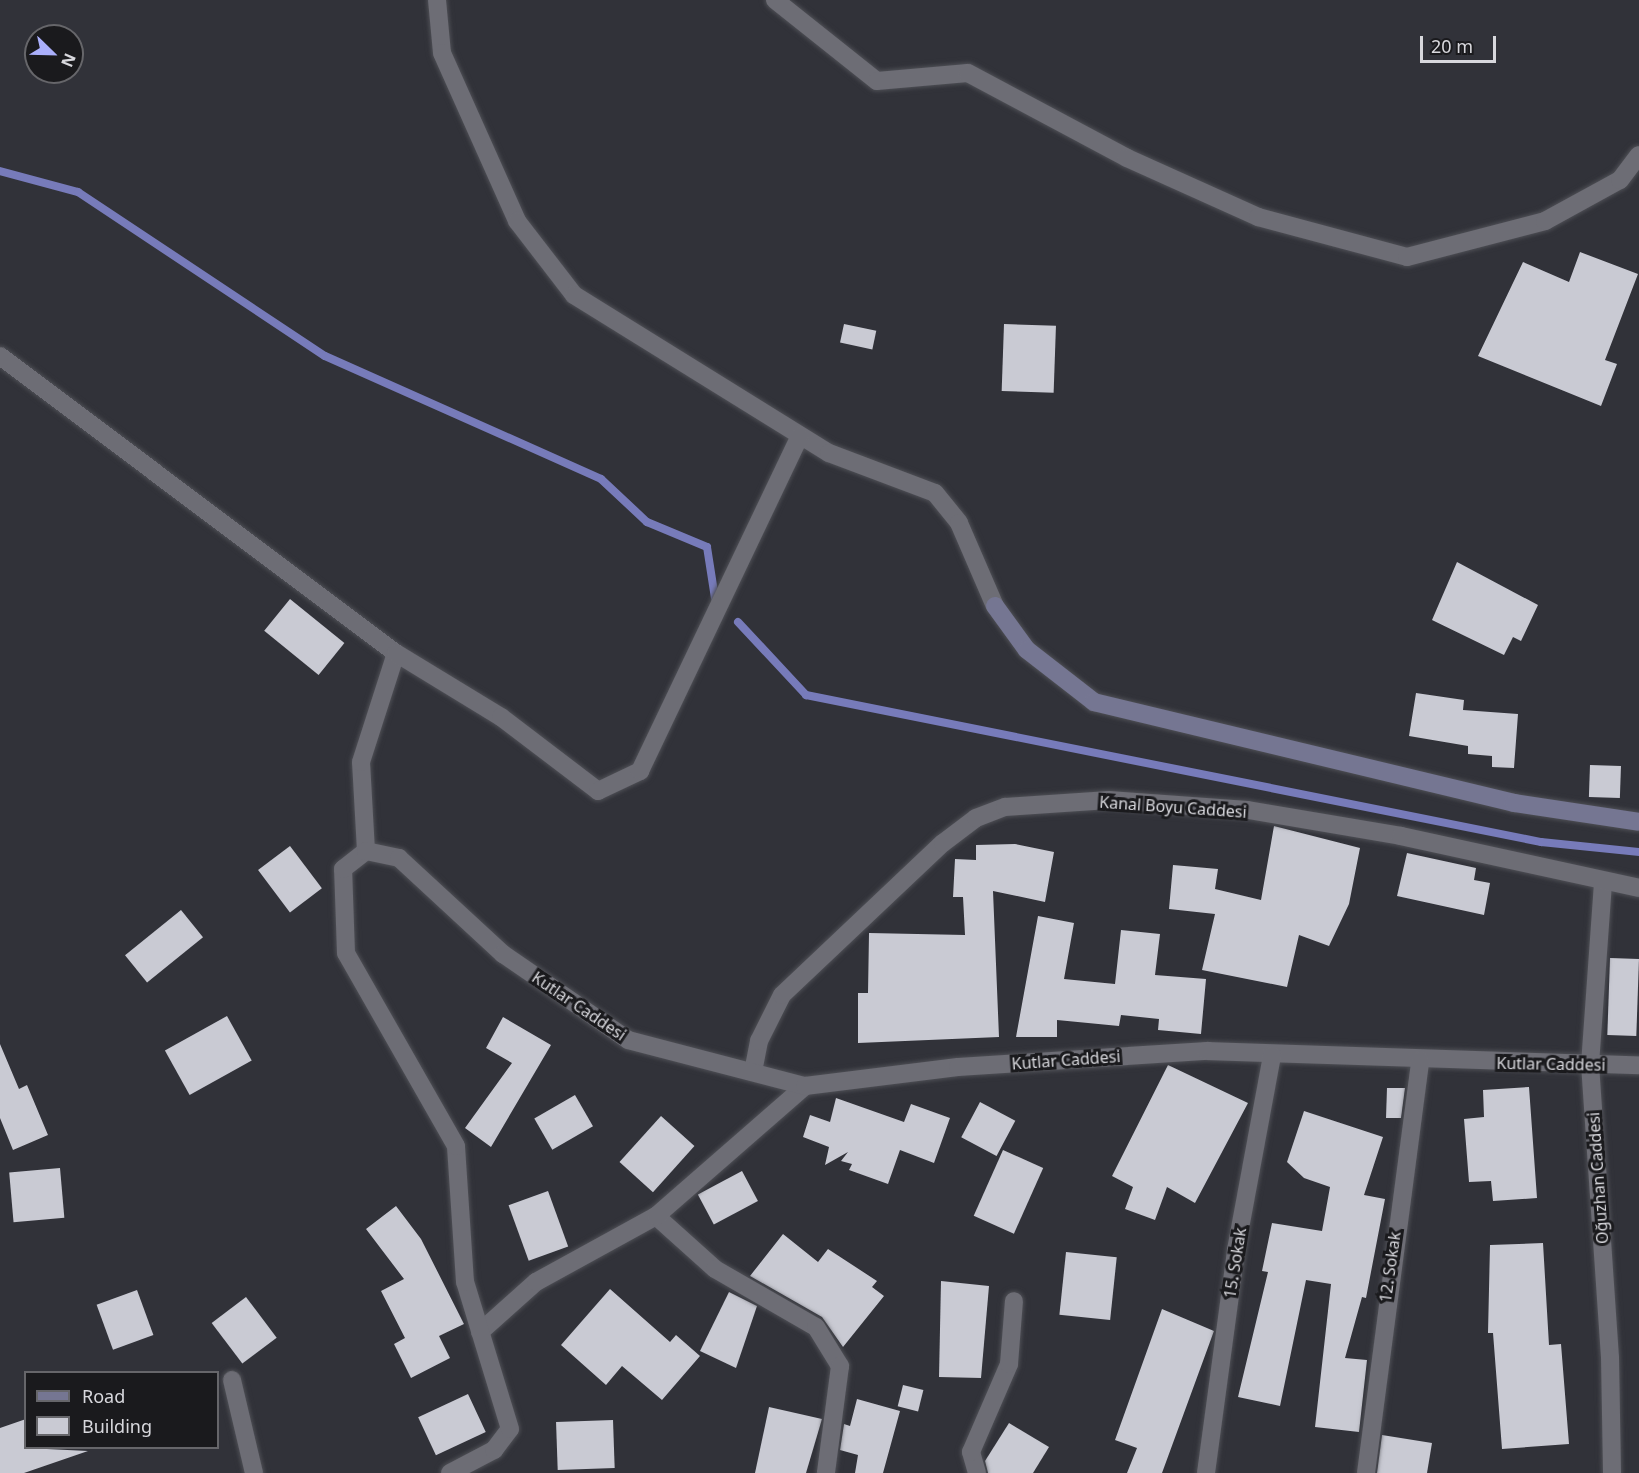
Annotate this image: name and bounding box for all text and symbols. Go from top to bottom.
north arrow [24,24,84,84]
scale bar [1423,24,1500,62]
text: 20 m [1431,34,1473,58]
text: N [56,50,81,71]
street label: Kanal Boyu Caddesi [1099,792,1247,822]
street label: Kutlar Caddesi [528,968,630,1044]
street label: Kutlar Caddesi [1011,1047,1121,1073]
street label: Kutlar Caddesi [1496,1053,1606,1075]
street label: Oğuzhan Caddesi [1584,1111,1612,1245]
street label: 15. Sokak [1220,1226,1250,1300]
street label: 12. Sokak [1376,1230,1404,1304]
legend [24,1371,219,1449]
text: Road [82,1384,125,1408]
text: Building [82,1414,152,1438]

